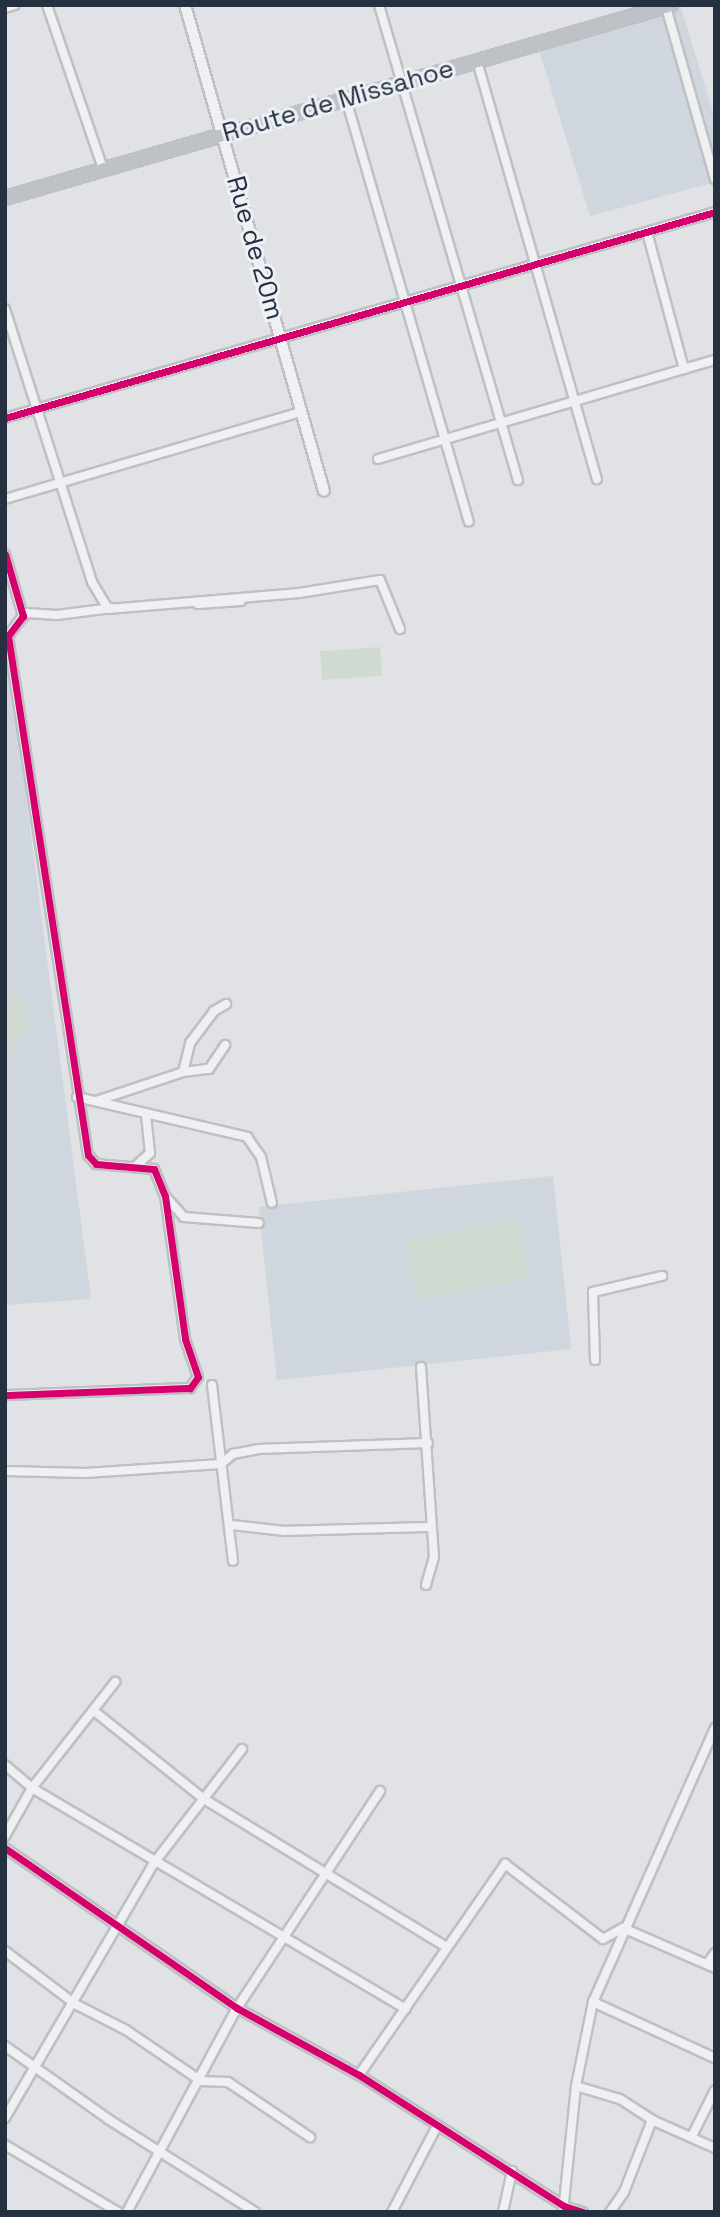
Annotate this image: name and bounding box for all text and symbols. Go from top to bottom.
street label: Route de Missahoe [219,53,457,149]
street label: Rue de 20m [220,173,290,323]

